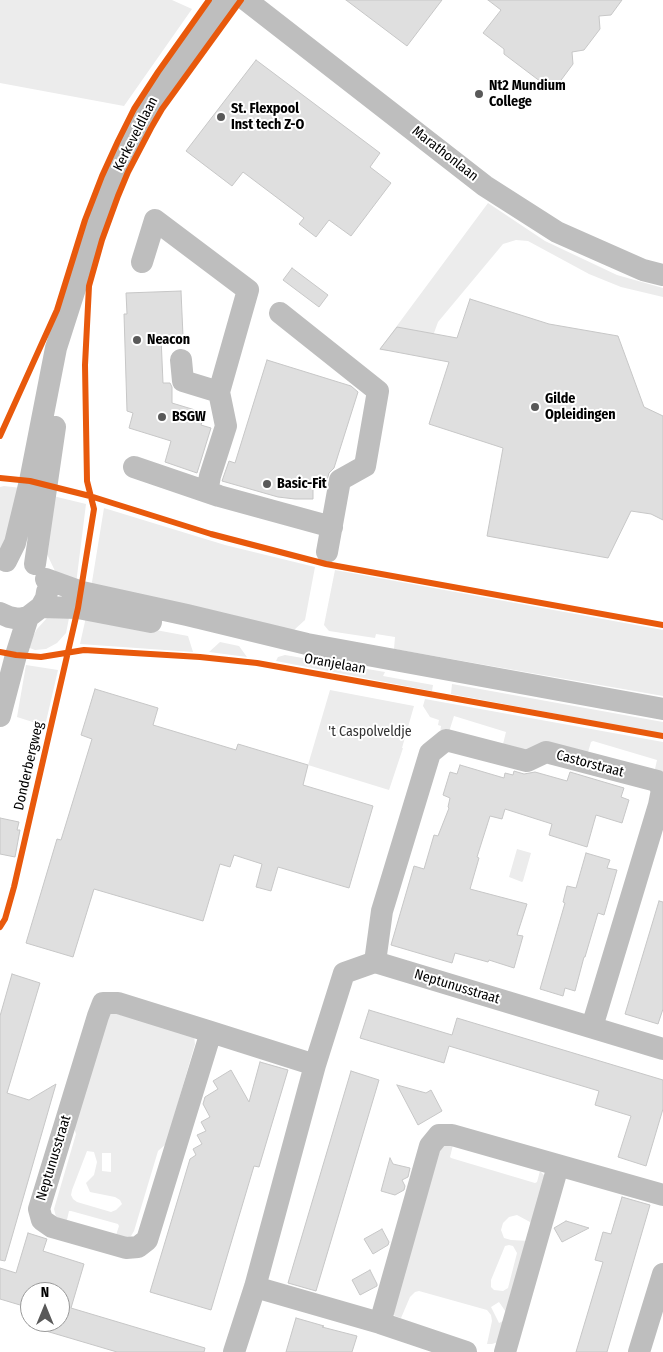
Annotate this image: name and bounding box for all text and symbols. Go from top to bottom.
place label: Nt2 Mundium College [489,78,566,110]
marker: Nt2 Mundium College [473,88,485,100]
street label: Kerkeveldlaan [110,94,162,174]
place label: St. Flexpool Inst tech Z-O [231,101,304,134]
marker: St. Flexpool Inst tech Z-O [215,111,227,123]
street label: Marathonlaan [409,123,481,185]
place label: Neacon [147,332,190,348]
marker: Neacon [131,334,143,346]
place label: Gilde Opleidingen [545,391,616,424]
marker: Gilde Opleidingen [529,401,541,413]
place label: BSGW [172,409,206,425]
marker: BSGW [156,411,168,423]
place label: Basic-Fit [277,476,327,492]
marker: Basic-Fit [261,478,273,490]
street label: Oranjelaan [303,650,367,678]
street label: Donderbergweg [11,720,47,812]
park label: 't Caspolveldje [328,724,412,740]
street label: Castorstraat [554,747,626,781]
street label: Neptunusstraat [412,966,502,1008]
street label: Neptunusstraat [33,1113,75,1203]
north arrow [20,1282,70,1332]
text: N [41,1284,49,1301]

